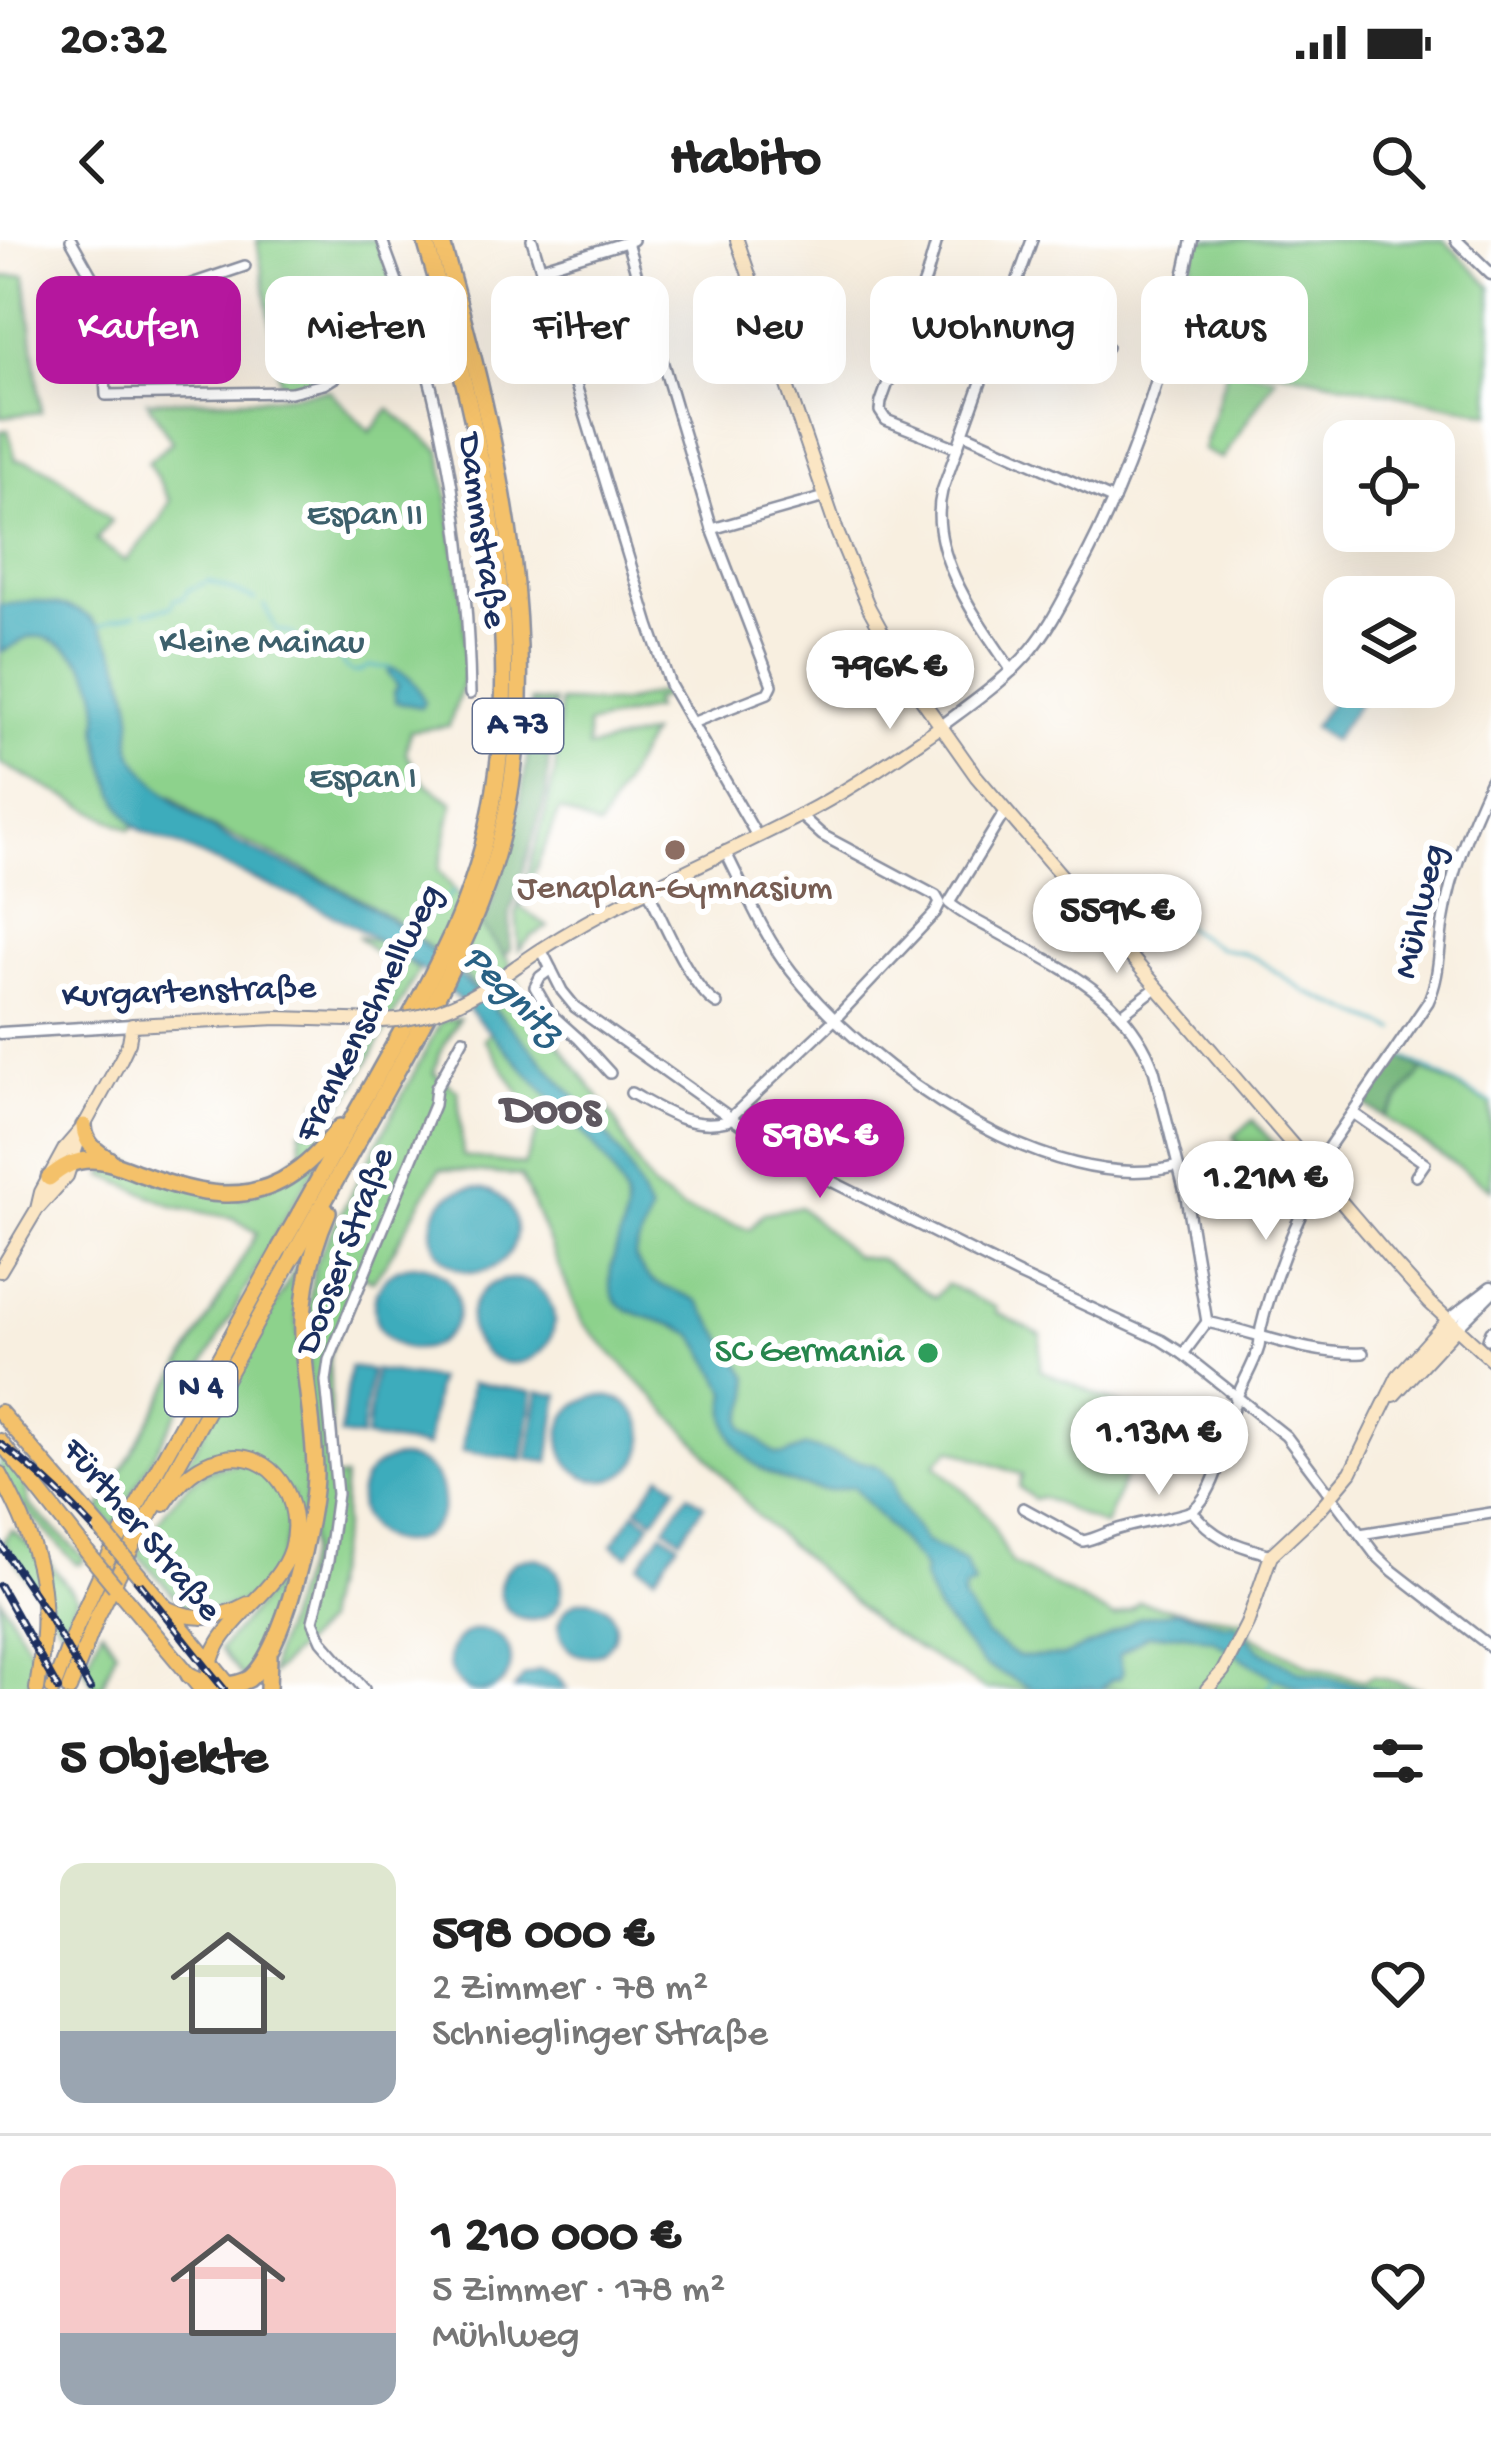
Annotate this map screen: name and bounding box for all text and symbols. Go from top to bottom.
text: 20:32 [60,16,167,69]
icon: back [60,129,126,195]
icon: search [1365,129,1431,195]
text: Habito [670,130,821,194]
chip: Kaufen [36,276,241,384]
chip: Mieten [265,276,467,384]
chip: Filter [491,276,669,384]
chip: Neu [693,276,846,384]
chip: Wohnung [870,276,1117,384]
chip: Haus [1141,276,1308,384]
map controls [1323,420,1455,708]
button: locate [1323,420,1455,552]
street label: Dammstraße [445,429,515,631]
park label: Espan II [307,495,423,538]
button: layers [1323,576,1455,708]
park label: Kleine Mainau [159,623,365,666]
pin: 796K € [792,630,988,732]
text: 796K € [833,646,947,692]
road number: A 73 [473,699,563,753]
park label: Espan I [309,758,417,801]
marker: Jenaplan-Gymnasium [662,837,688,863]
street label: Mühlweg [1386,841,1458,983]
place label: Jenaplan-Gymnasium [517,869,833,912]
pin: 559K € [1019,874,1215,976]
street label: Frankenschnellweg [287,878,454,1151]
text: 559K € [1060,890,1174,936]
water label: Pegnitz [451,937,572,1058]
street label: Kurgartenstraße [61,968,317,1020]
district label: Doos [498,1084,603,1141]
pin: 598K € [722,1099,918,1201]
text: 598K € [762,1115,878,1161]
pin: 1.21M € [1155,1141,1377,1243]
street label: Dooser Straße [287,1142,406,1364]
text: 1.21M € [1205,1157,1327,1203]
place label: SC Germania [715,1332,905,1375]
marker: SC Germania [915,1340,941,1366]
road number: N 4 [165,1362,237,1416]
pin: 1.13M € [1048,1396,1270,1498]
text: 1.13M € [1097,1412,1221,1458]
street label: Fürther Straße [50,1430,230,1632]
icon: filters [1365,1728,1431,1794]
text: 5 Objekte [60,1731,268,1791]
text: 598 000 € [432,1907,654,1967]
icon: home [156,1911,300,2055]
icon: heart [1365,1950,1431,2016]
text: 2 Zimmer · 78 m² [432,1967,708,2013]
text: Schnieglinger Straße [432,2013,768,2059]
text: 1 210 000 € [432,2209,681,2269]
icon: home [156,2213,300,2357]
icon: heart [1365,2252,1431,2318]
text: 5 Zimmer · 178 m² [432,2269,725,2315]
text: Mühlweg [432,2315,579,2361]

